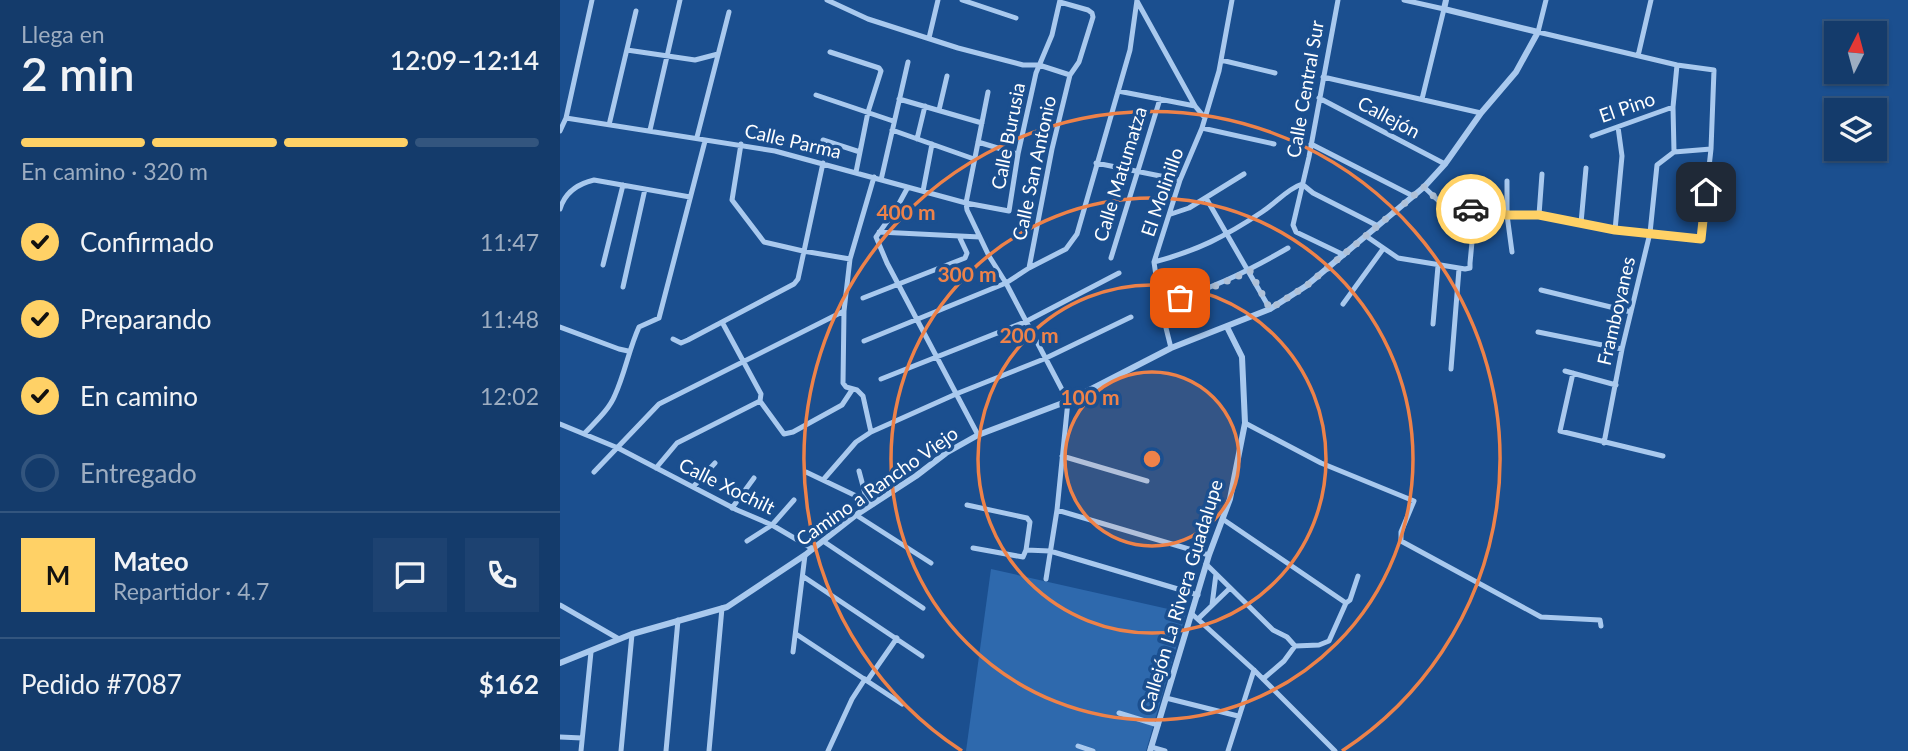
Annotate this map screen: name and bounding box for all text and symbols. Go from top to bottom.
street label: Calle Central Sur [1281,18,1328,159]
text: Llega en [21,20,105,48]
north arrow [1824,21,1886,84]
map controls [1824,21,1887,161]
text: 12:09–12:14 [390,44,539,76]
text: 2 min [21,46,135,101]
street label: Calle Burusia [986,80,1029,191]
street label: El Pino [1596,86,1658,127]
street label: Callejón [1354,91,1424,142]
street label: Calle San Antonio [1007,94,1060,242]
button: layers [1824,98,1887,161]
street label: Calle Matumatza [1088,104,1151,244]
street label: Calle Parma [743,118,844,163]
street label: El Molinillo [1136,144,1187,239]
text: En camino · 320 m [21,157,208,185]
pin [1676,162,1736,222]
icon: home [1687,173,1725,211]
courier [1436,174,1506,244]
icon: car [1452,190,1490,228]
text: 400 m [876,199,936,224]
icon: check [21,223,59,261]
text: Confirmado [80,226,214,258]
text: 11:47 [480,228,539,256]
street label: Framboyanes [1592,254,1639,367]
text: 300 m [937,261,997,286]
pin [1150,268,1210,328]
icon: bag [1161,279,1199,317]
icon: check [21,300,59,338]
text: Preparando [80,303,212,335]
text: 11:48 [480,305,539,333]
text: 200 m [999,322,1059,347]
icon: check [21,377,59,415]
text: En camino [80,380,198,412]
text: 12:02 [480,382,539,410]
text: 100 m [1060,384,1120,409]
street label: Camino a Rancho Viejo [791,421,962,550]
centre of rings [1140,447,1164,471]
street label: Calle Xochilt [675,452,779,519]
text: Entregado [80,457,197,489]
street label: Callejón La Rivera Guadalupe [1134,477,1227,715]
button: chat [373,538,447,612]
button: phone [465,538,539,612]
text: Mateo [113,545,189,577]
text: M [46,559,70,591]
text: Repartidor · 4.7 [113,577,269,605]
text: Pedido #7087 [21,668,182,700]
text: $162 [479,668,539,700]

